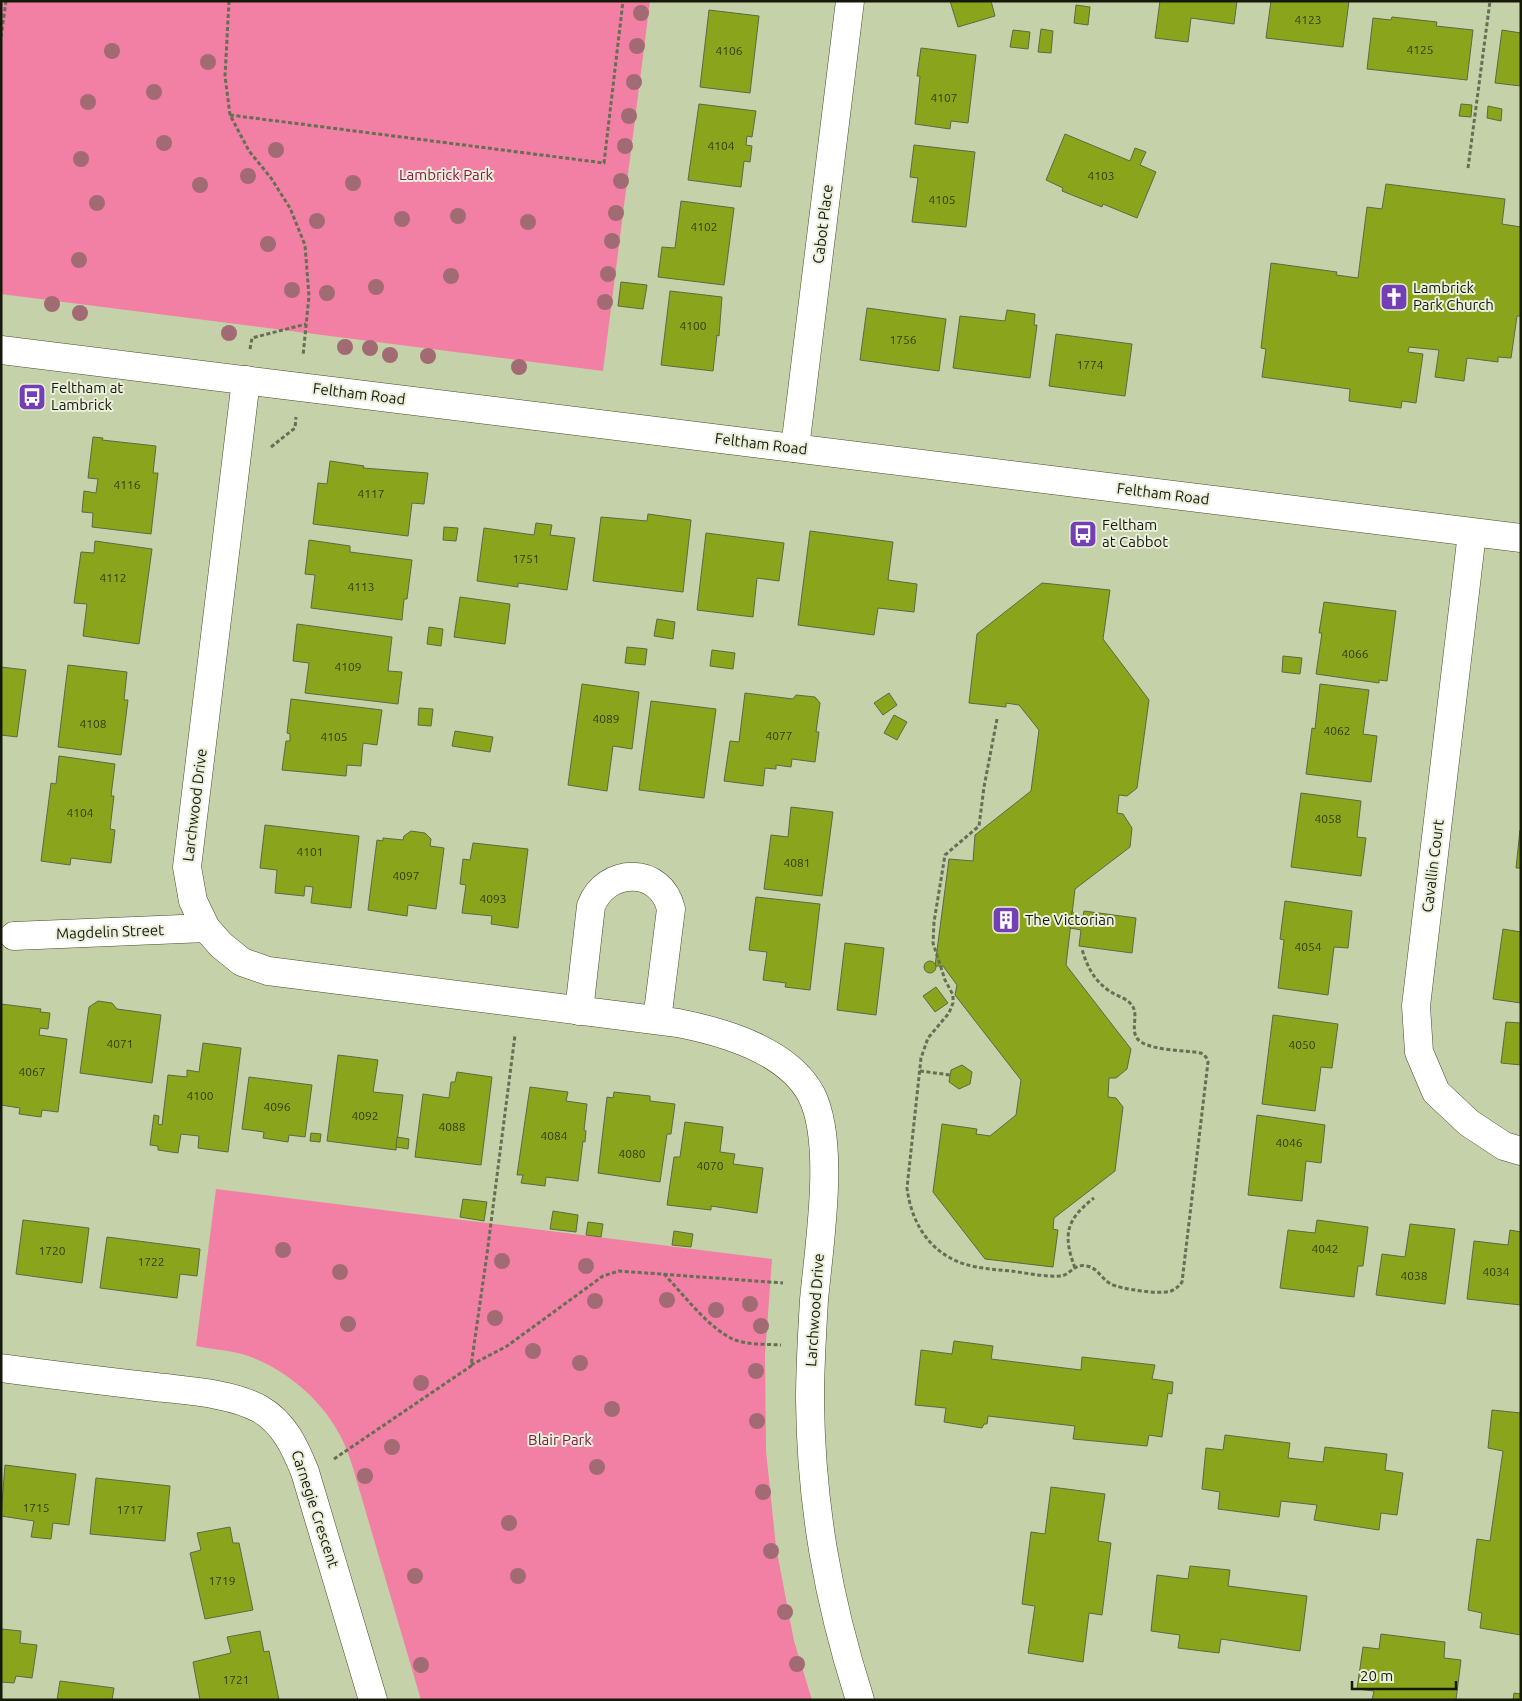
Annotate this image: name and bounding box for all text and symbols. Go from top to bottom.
house number: 4123 [1294,13,1322,26]
house number: 4125 [1406,43,1434,56]
house number: 4106 [715,44,743,57]
house number: 4107 [930,91,958,104]
house number: 4104 [707,139,735,152]
park label: Lambrick Park [399,166,494,183]
house number: 4103 [1087,169,1115,182]
street label: Cabot Place [809,183,836,265]
house number: 4105 [928,193,956,206]
house number: 4102 [690,220,718,233]
place label: Lambrick Park Church [1413,279,1494,313]
church icon: Lambrick Park Church [1379,282,1409,312]
house number: 4100 [679,319,707,332]
house number: 1756 [889,333,917,346]
house number: 1774 [1076,358,1104,371]
place label: Feltham at Lambrick [51,379,123,413]
street label: Feltham Road [312,379,406,408]
bus stop icon: Feltham at Lambrick [17,382,47,412]
street label: Feltham Road [714,429,808,458]
house number: 4116 [113,478,141,491]
street label: Feltham Road [1116,479,1210,508]
house number: 4117 [357,487,385,500]
place label: Feltham at Cabbot [1102,516,1168,550]
bus stop icon: Feltham at Cabbot [1068,519,1098,549]
house number: 1751 [512,552,540,565]
house number: 4112 [99,571,127,584]
house number: 4113 [347,580,375,593]
house number: 4066 [1341,647,1369,660]
house number: 4109 [334,660,362,673]
house number: 4089 [592,712,620,725]
house number: 4108 [79,717,107,730]
house number: 4062 [1323,724,1351,737]
house number: 4077 [765,729,793,742]
house number: 4105 [320,730,348,743]
street label: Larchwood Drive [179,748,210,862]
house number: 4104 [66,806,94,819]
house number: 4058 [1314,812,1342,825]
street label: Cavallin Court [1418,818,1447,913]
house number: 4101 [296,845,324,858]
house number: 4081 [783,856,811,869]
house number: 4097 [392,869,420,882]
house number: 4093 [479,892,507,905]
building icon: The Victorian [991,905,1021,935]
place label: The Victorian [1025,911,1115,928]
street label: Magdelin Street [56,921,164,942]
house number: 4054 [1294,940,1322,953]
house number: 4071 [106,1037,134,1050]
house number: 4050 [1288,1038,1316,1051]
house number: 4067 [18,1065,46,1078]
house number: 4100 [186,1089,214,1102]
house number: 4096 [263,1100,291,1113]
house number: 4092 [351,1109,379,1122]
house number: 4088 [438,1120,466,1133]
house number: 4084 [540,1129,568,1142]
house number: 4046 [1275,1136,1303,1149]
house number: 4080 [618,1147,646,1160]
house number: 4070 [696,1159,724,1172]
house number: 4042 [1311,1242,1339,1255]
house number: 1720 [38,1244,66,1257]
street label: Larchwood Drive [802,1253,827,1367]
house number: 1722 [137,1255,165,1268]
house number: 4034 [1482,1265,1510,1278]
house number: 4038 [1400,1269,1428,1282]
park label: Blair Park [528,1431,592,1448]
street label: Carnegie Crescent [288,1448,343,1570]
house number: 1715 [22,1501,50,1514]
house number: 1717 [116,1503,144,1516]
house number: 1719 [208,1574,236,1587]
scale bar [1352,1658,1456,1690]
text: 20 m [1360,1667,1393,1684]
house number: 1721 [222,1673,250,1686]

